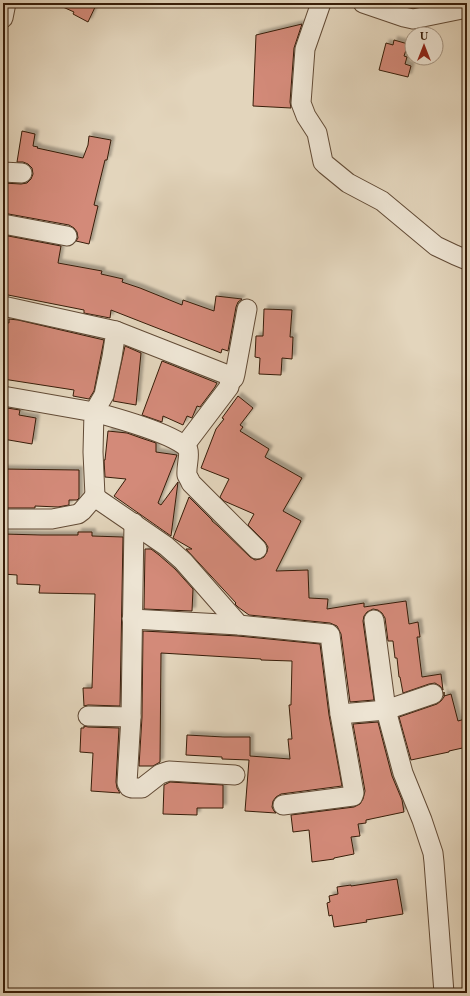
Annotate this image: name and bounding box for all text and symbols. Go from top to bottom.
north arrow [404,26,444,66]
text: U [420,29,429,43]

